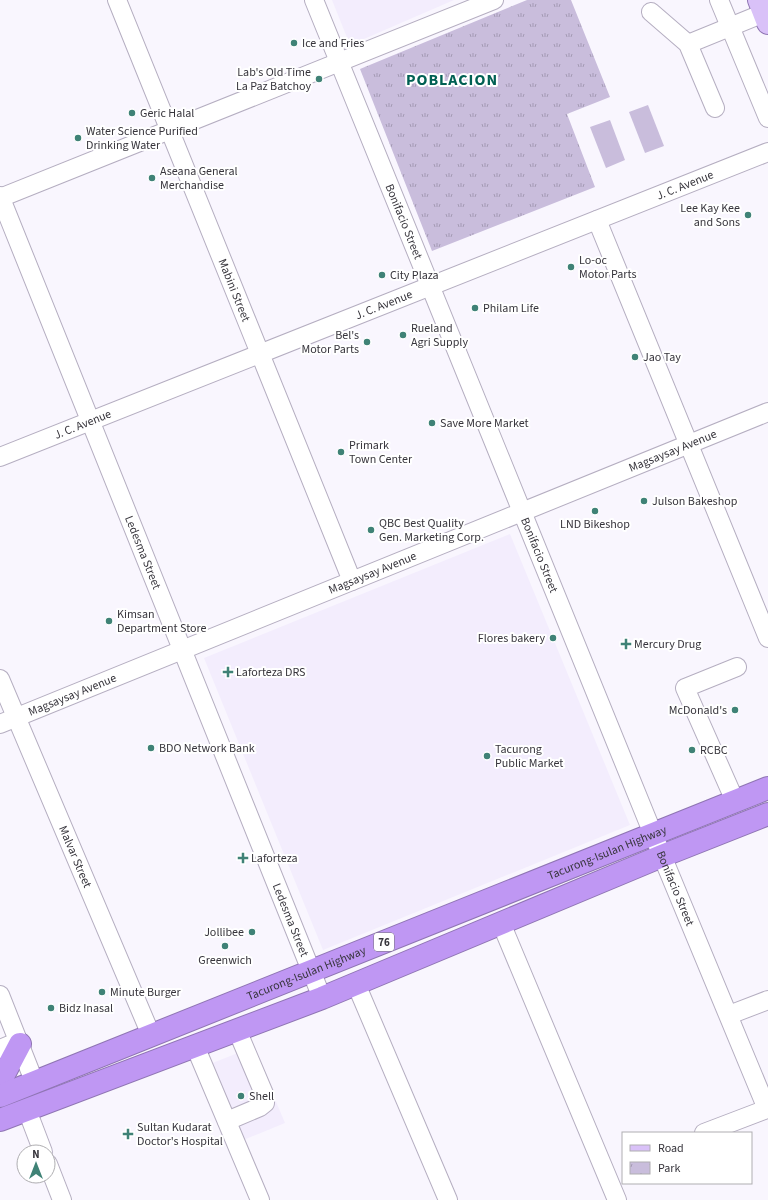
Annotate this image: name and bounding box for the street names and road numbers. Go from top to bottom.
street label: J. C. Avenue [654,166,716,204]
street label: Bonifacio Street [381,181,427,262]
street label: Mabini Street [214,256,255,324]
street label: J. C. Avenue [353,286,415,324]
street label: J. C. Avenue [52,405,114,443]
street label: Magsaysay Avenue [626,425,719,476]
street label: Ledesma Street [121,513,165,592]
street label: Bonifacio Street [517,515,562,595]
street label: Magsaysay Avenue [326,547,419,598]
street label: Magsaysay Avenue [26,669,119,720]
street label: Tacurong-Isulan Highway [545,821,669,884]
street label: Malvar Street [55,823,96,890]
street label: Bonifacio Street [652,848,699,928]
street label: Ledesma Street [268,881,313,959]
road number: 76 [374,933,394,951]
street label: Tacurong-Isulan Highway [244,942,369,1005]

